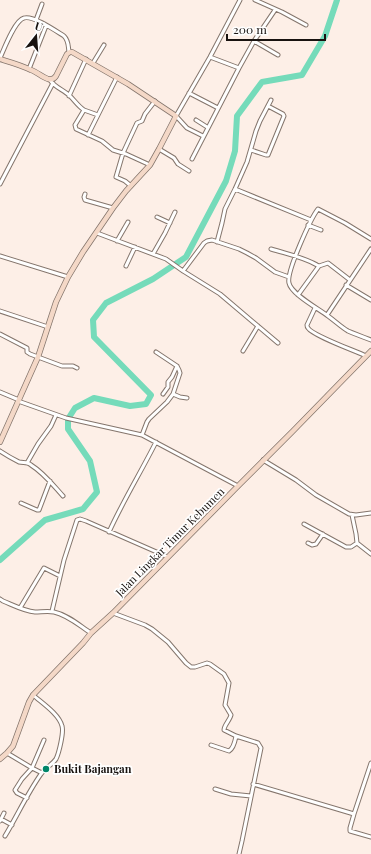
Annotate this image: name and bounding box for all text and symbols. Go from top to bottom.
north arrow [16,16,56,56]
scale bar [227,16,325,42]
text: U [33,18,45,34]
text: 200 m [233,21,267,37]
street label: Jalan Lingkar Timur Kebumen [111,484,228,600]
place label: Bukit Bajangan [54,761,132,776]
marker: Bukit Bajangan [41,764,51,774]

